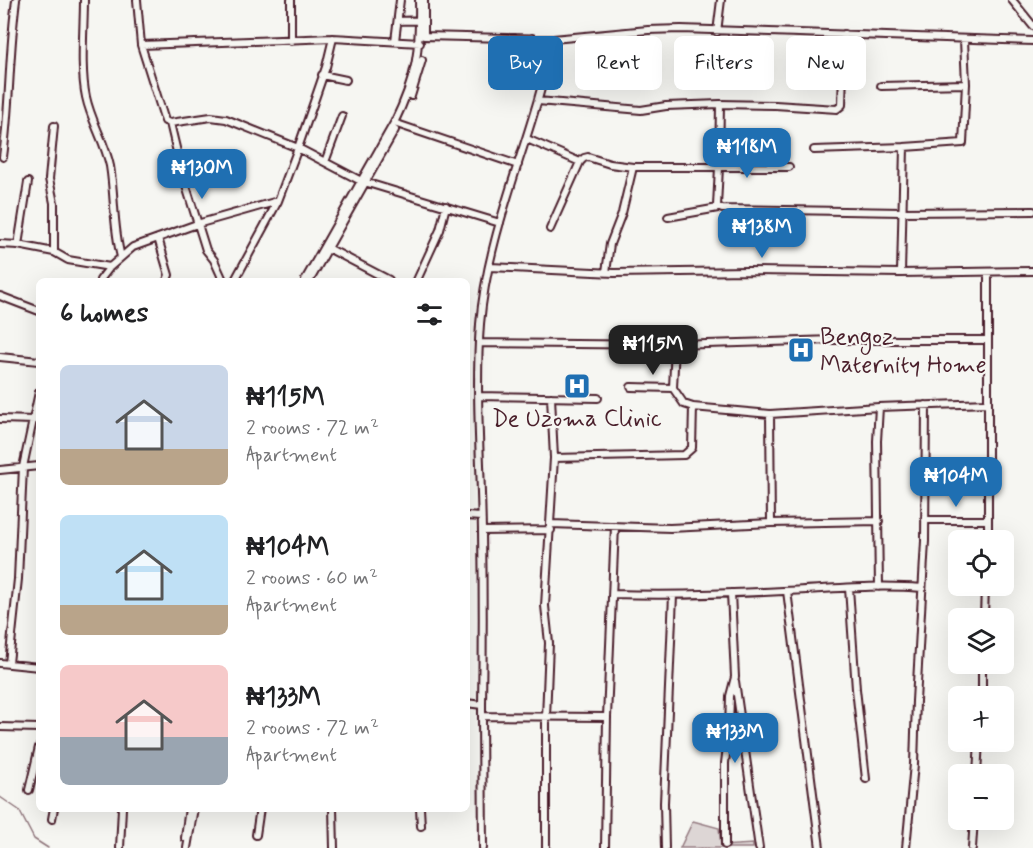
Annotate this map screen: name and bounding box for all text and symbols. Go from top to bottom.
chip: Buy [488,36,563,90]
chip: Rent [575,36,662,90]
chip: Filters [674,36,774,90]
chip: New [786,36,866,90]
pin: ₦118M [705,128,789,179]
text: ₦118M [717,134,777,161]
pin: ₦130M [160,149,244,200]
text: ₦130M [171,155,233,182]
pin: ₦138M [720,208,804,259]
text: ₦138M [732,214,792,241]
text: 6 homes [60,297,148,331]
icon: filters [413,298,446,331]
place label: Bengoz Maternity Home [820,322,987,381]
pin: ₦115M [611,325,695,376]
text: ₦115M [623,331,683,358]
hospital icon: Bengoz Maternity Home [786,335,816,365]
hospital icon: De Uzoma Clinic [562,371,592,401]
text: ₦115M [246,381,325,415]
icon: home [108,389,180,461]
place label: De Uzoma Clinic [492,404,662,435]
text: 2 rooms · 72 m² [246,415,379,442]
text: Apartment [246,442,337,469]
pin: ₦104M [914,457,998,508]
text: ₦104M [924,463,988,490]
map controls [948,530,1014,830]
button: locate [948,530,1014,596]
text: ₦104M [246,531,329,565]
icon: home [108,539,180,611]
text: 2 rooms · 60 m² [246,565,378,592]
text: Apartment [246,592,337,619]
button: layers [948,608,1014,674]
text: ₦133M [246,681,321,715]
button: + [948,686,1014,752]
icon: home [108,689,180,761]
pin: ₦133M [693,713,777,764]
text: 2 rooms · 72 m² [246,715,379,742]
text: ₦133M [706,719,764,746]
text: Apartment [246,742,337,769]
button: − [948,764,1014,830]

